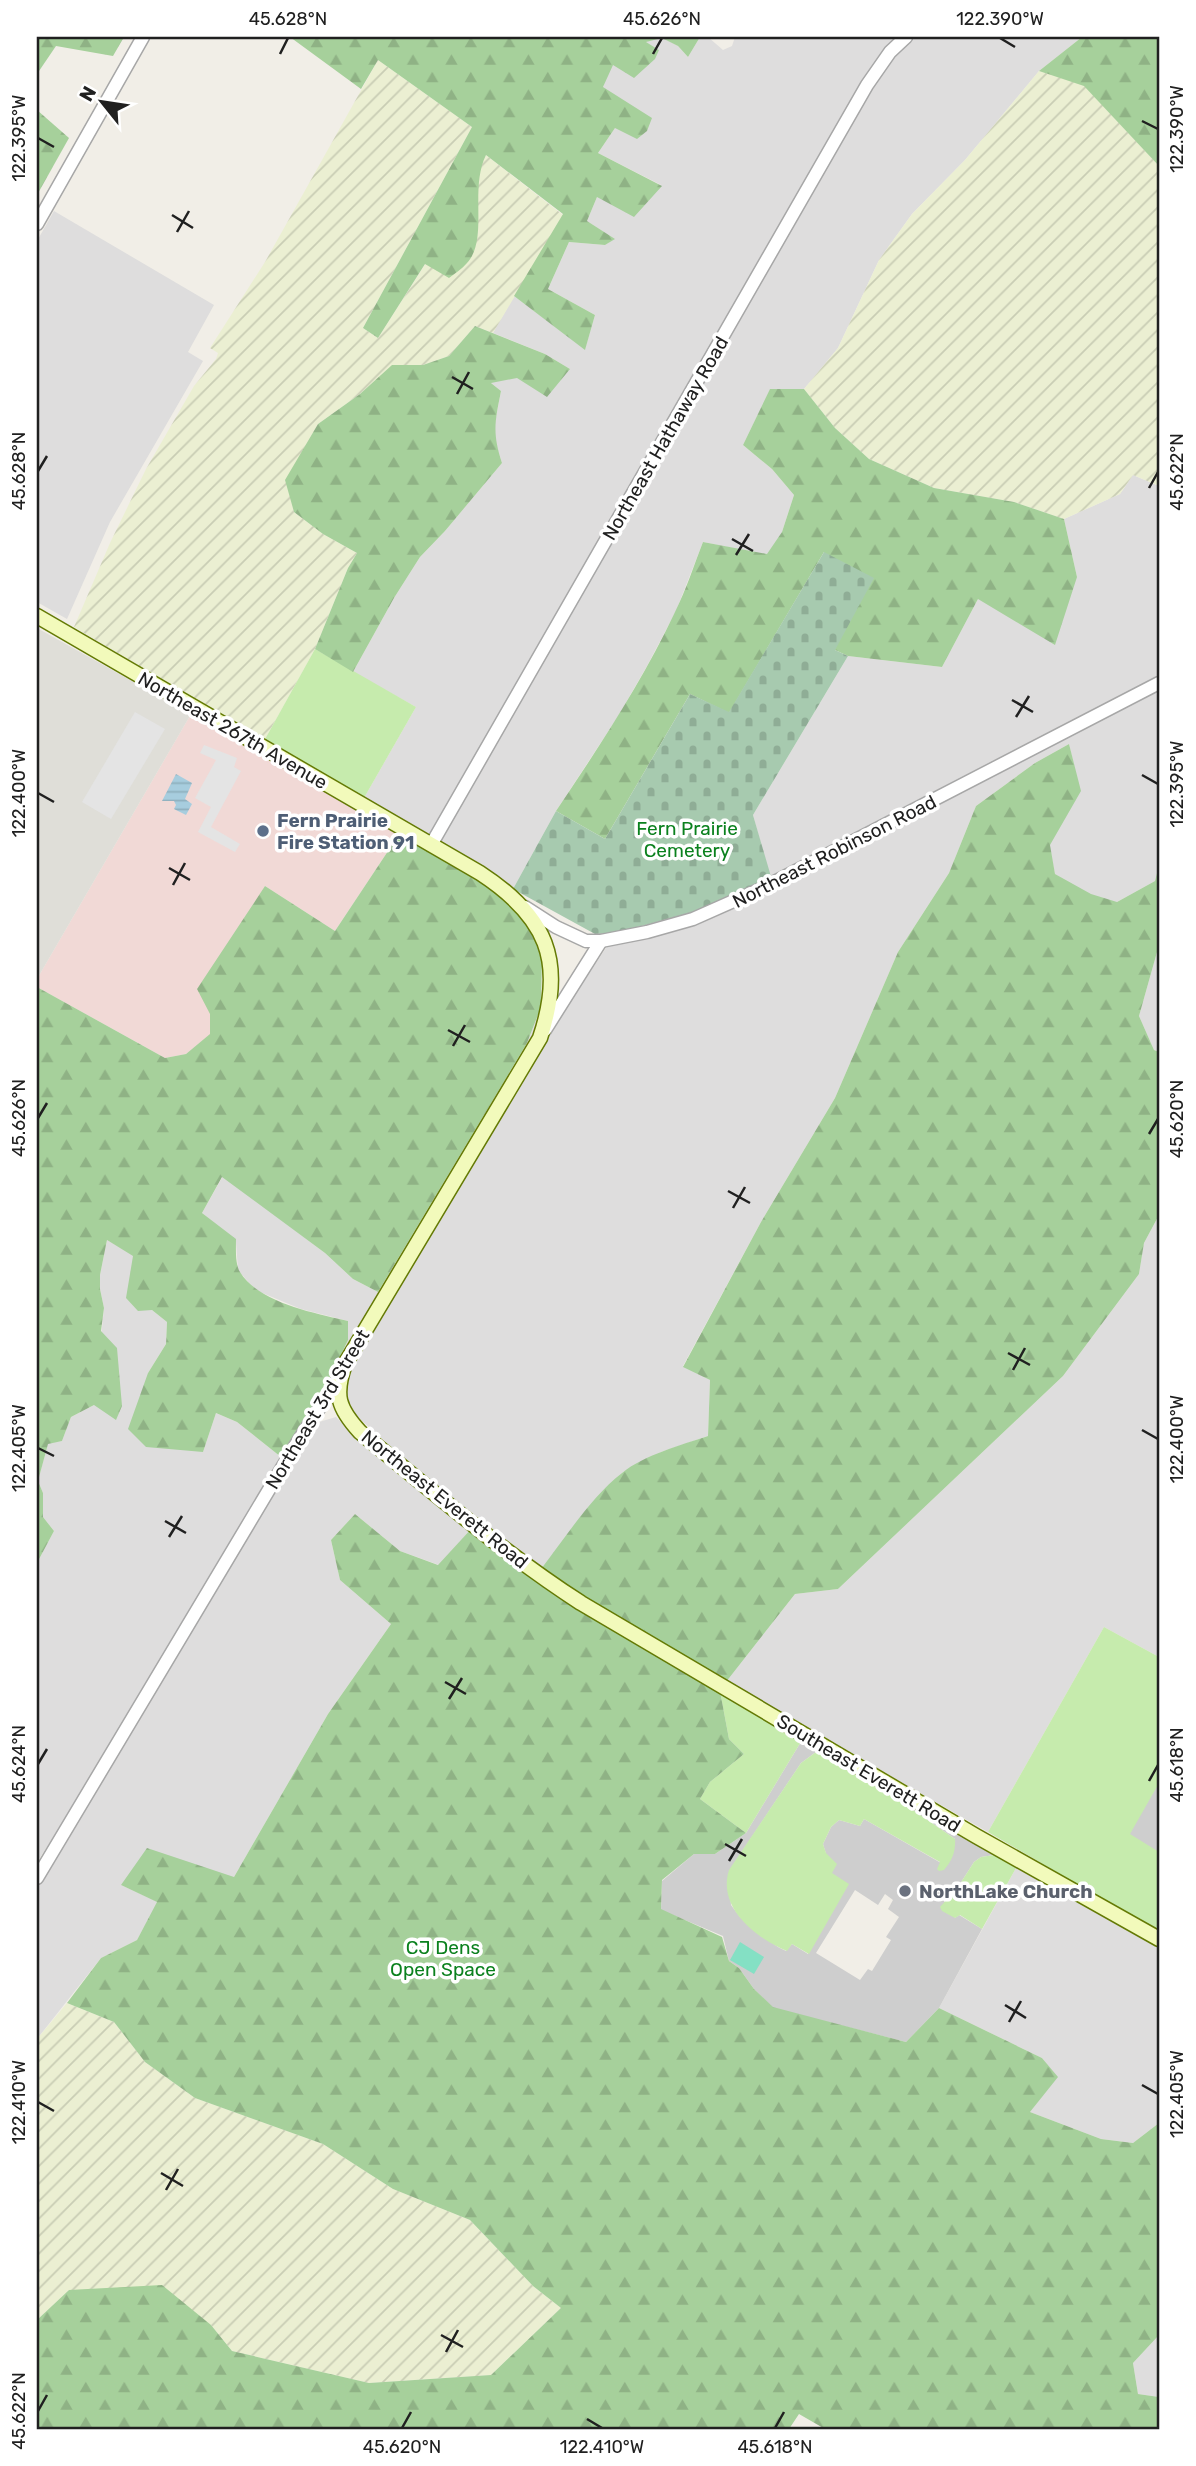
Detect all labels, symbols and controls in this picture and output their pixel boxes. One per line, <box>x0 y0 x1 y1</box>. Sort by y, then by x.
text: 45.628°N <box>249 8 327 30</box>
text: 45.626°N <box>623 8 701 30</box>
text: 122.390°W <box>956 8 1044 30</box>
north arrow <box>66 66 136 136</box>
text: N <box>74 82 101 105</box>
text: 122.390°W <box>1166 85 1188 173</box>
text: 122.395°W <box>8 95 30 181</box>
street label: Northeast Hathaway Road <box>598 332 733 544</box>
text: 45.628°N <box>8 432 30 510</box>
text: 45.622°N <box>1166 433 1188 511</box>
street label: Northeast 267th Avenue <box>134 667 331 794</box>
text: 122.395°W <box>1166 741 1188 827</box>
text: 122.400°W <box>8 749 30 837</box>
street label: Northeast Robinson Road <box>728 790 940 913</box>
place label: Fern Prairie Fire Station 91 <box>277 809 414 854</box>
park label: Fern Prairie Cemetery <box>636 817 738 862</box>
marker: Fern Prairie Fire Station 91 <box>255 823 271 839</box>
text: 45.626°N <box>8 1079 30 1157</box>
text: 45.620°N <box>1166 1080 1188 1158</box>
street label: Northeast 3rd Street <box>261 1325 375 1493</box>
text: 122.400°W <box>1166 1395 1188 1483</box>
text: 122.405°W <box>8 1404 30 1492</box>
street label: Northeast Everett Road <box>357 1425 533 1574</box>
street label: Southeast Everett Road <box>773 1709 965 1837</box>
text: 45.624°N <box>8 1725 30 1803</box>
text: 45.618°N <box>1166 1727 1188 1803</box>
place label: NorthLake Church <box>919 1880 1093 1903</box>
marker: NorthLake Church <box>897 1883 913 1899</box>
park label: CJ Dens Open Space <box>390 1936 496 1981</box>
text: 122.405°W <box>1166 2050 1188 2138</box>
text: 122.410°W <box>8 2060 30 2144</box>
text: 45.622°N <box>8 2372 30 2450</box>
text: 45.620°N <box>363 2436 441 2458</box>
text: 122.410°W <box>560 2436 644 2458</box>
text: 45.618°N <box>737 2436 813 2458</box>

